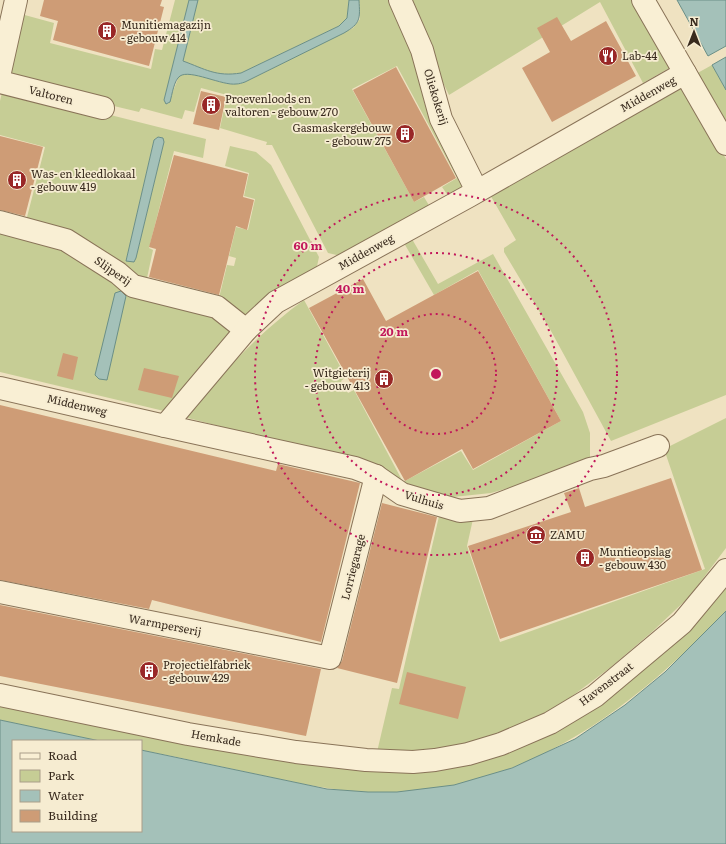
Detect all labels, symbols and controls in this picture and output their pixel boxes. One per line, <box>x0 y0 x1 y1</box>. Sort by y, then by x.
north arrow <box>674 12 714 52</box>
text: N <box>689 13 699 29</box>
place label: Munitiemagazijn - gebouw 414 <box>121 16 211 45</box>
building icon: Munitiemagazijn - gebouw 414 <box>96 20 118 42</box>
restaurant icon: Lab-44 <box>597 45 619 67</box>
place label: Lab-44 <box>622 47 657 63</box>
street label: Oliekokerij <box>421 66 453 127</box>
street label: Middenweg <box>617 71 679 115</box>
street label: Valtoren <box>27 81 75 107</box>
place label: Proevenloods en valtoren - gebouw 270 <box>225 90 338 119</box>
building icon: Proevenloods en valtoren - gebouw 270 <box>200 94 222 116</box>
place label: Gasmaskergebouw - gebouw 275 <box>293 119 392 148</box>
building icon: Gasmaskergebouw - gebouw 275 <box>394 123 416 145</box>
place label: Was- en kleedlokaal - gebouw 419 <box>31 165 136 194</box>
building icon: Was- en kleedlokaal - gebouw 419 <box>6 169 28 191</box>
street label: Middenweg <box>335 229 397 273</box>
text: 60 m <box>294 236 322 254</box>
street label: Slijperij <box>92 252 135 289</box>
text: 40 m <box>336 279 365 297</box>
text: 20 m <box>380 322 408 340</box>
place label: Witgieterij - gebouw 413 <box>305 364 370 393</box>
centre of rings <box>429 367 443 381</box>
building icon: Witgieterij - gebouw 413 <box>373 368 395 390</box>
street label: Middenweg <box>45 389 110 419</box>
street label: Vulhuis <box>403 485 446 513</box>
museum icon: ZAMU <box>525 524 547 546</box>
place label: ZAMU <box>550 526 585 542</box>
street label: Lorriegarage <box>336 532 368 602</box>
place label: Muntieopslag - gebouw 430 <box>599 543 672 572</box>
building icon: Muntieopslag - gebouw 430 <box>574 547 596 569</box>
street label: Warmperserij <box>127 609 203 639</box>
place label: Projectielfabriek - gebouw 429 <box>163 656 251 685</box>
street label: Havenstraat <box>575 657 636 709</box>
building icon: Projectielfabriek - gebouw 429 <box>138 660 160 682</box>
street label: Hemkade <box>190 725 243 749</box>
legend <box>12 740 142 832</box>
text: Road <box>48 746 78 764</box>
text: Park <box>48 766 75 784</box>
text: Water <box>48 786 84 804</box>
text: Building <box>48 806 98 824</box>

